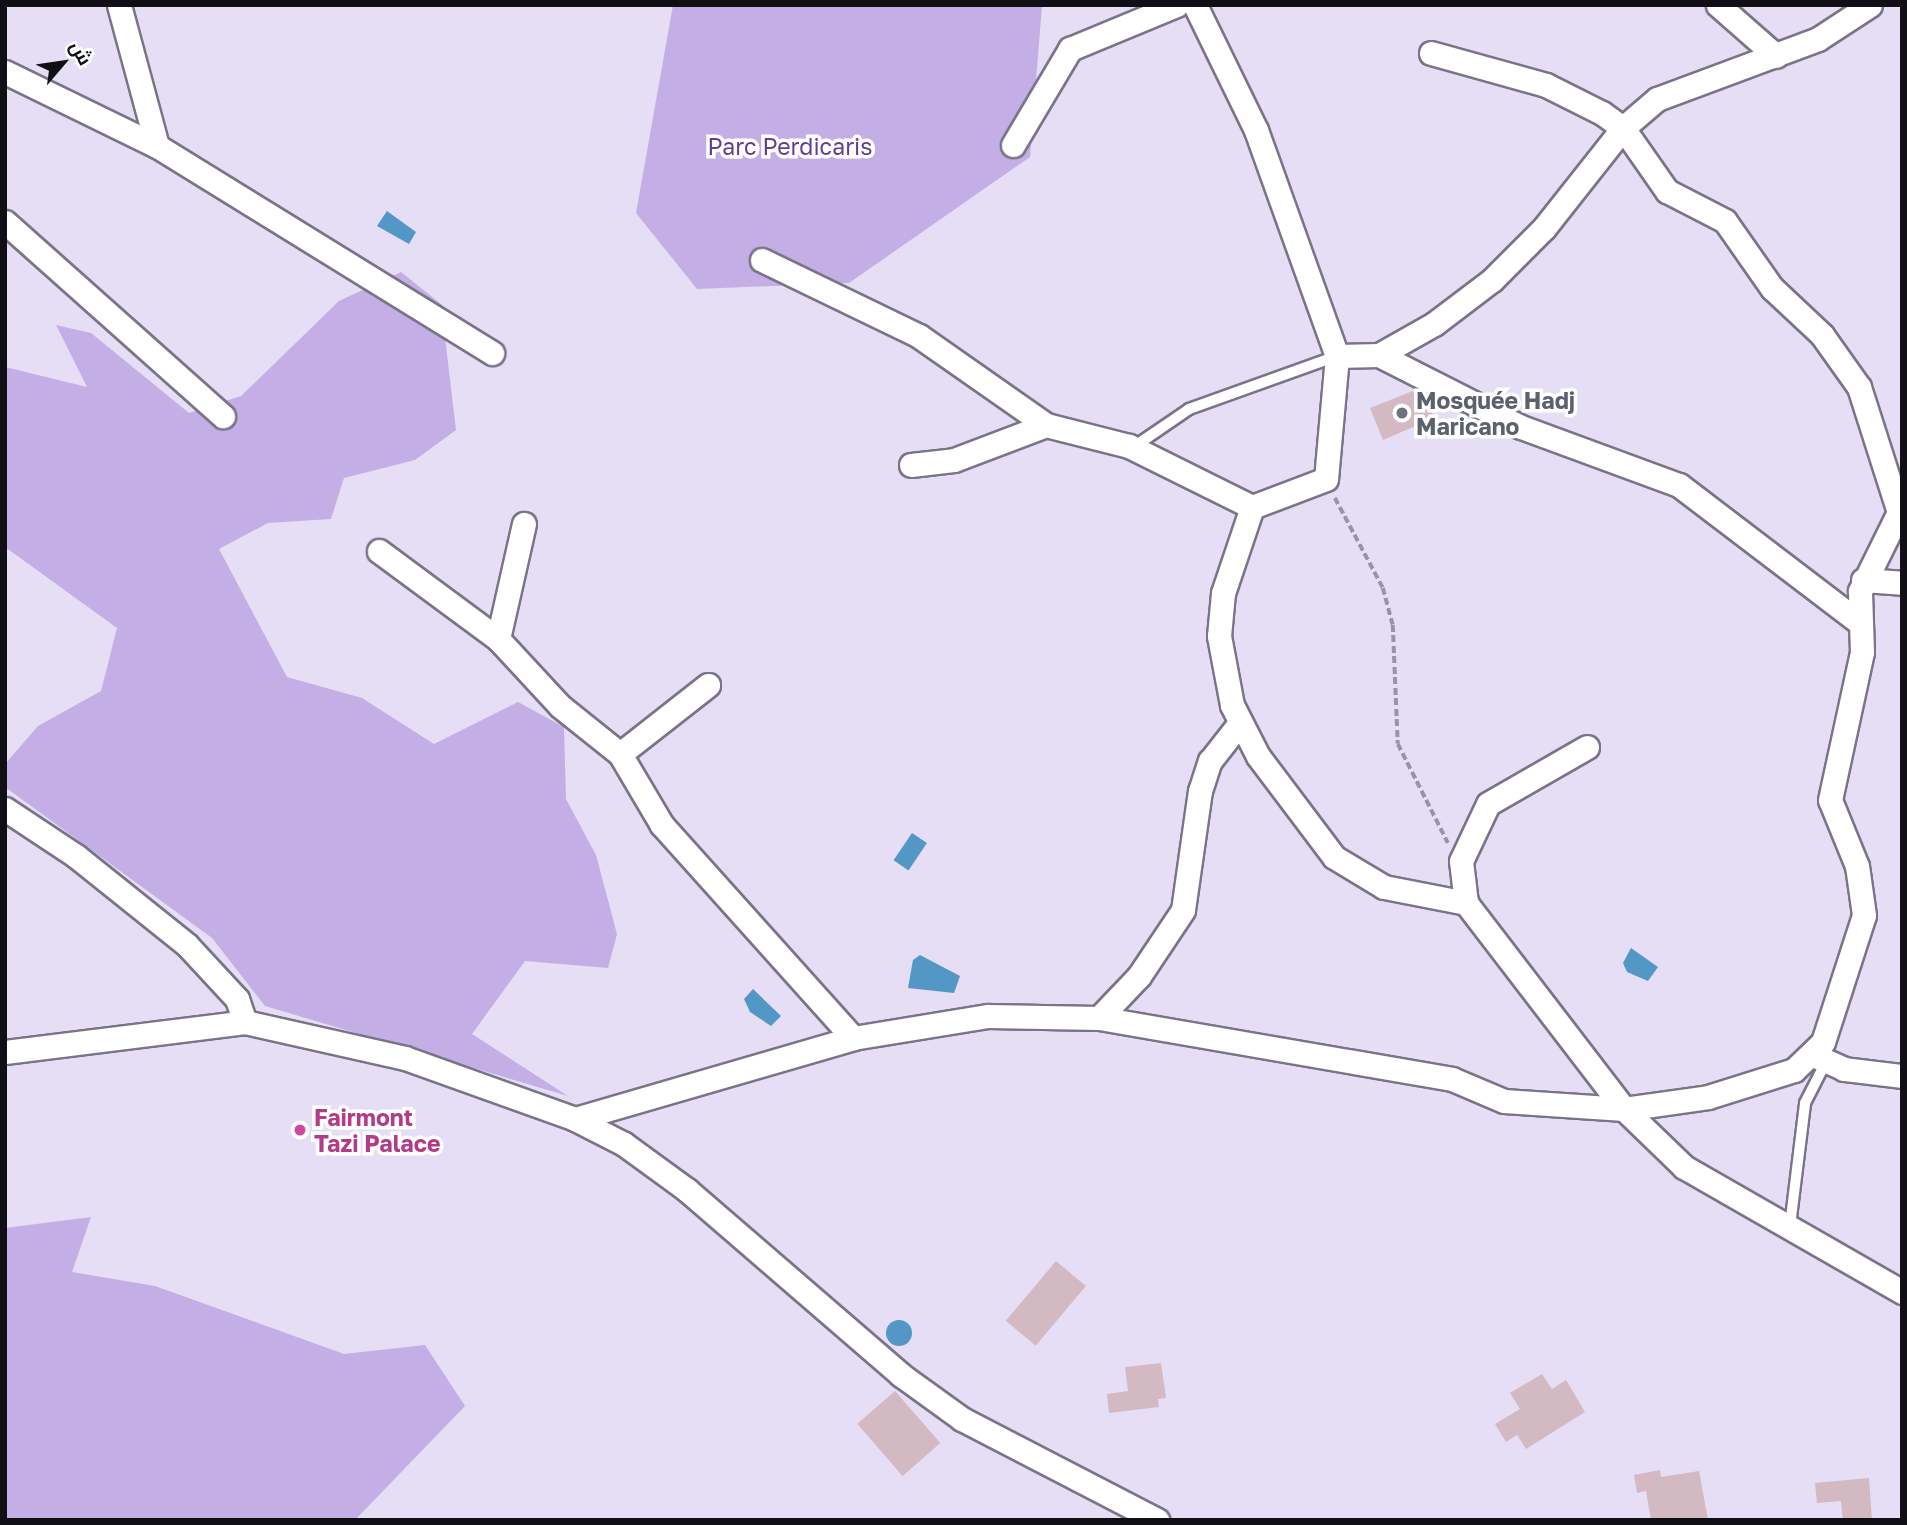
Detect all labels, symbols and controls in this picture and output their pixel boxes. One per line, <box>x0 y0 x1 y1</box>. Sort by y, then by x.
north arrow <box>28 28 98 98</box>
text: ش <box>66 36 98 69</box>
park label: Parc Perdicaris <box>708 132 872 160</box>
place label: Mosquée Hadj Maricano <box>1416 386 1575 440</box>
marker: Mosquée Hadj Maricano <box>1394 405 1410 421</box>
place label: Fairmont Tazi Palace <box>314 1103 440 1157</box>
marker: Fairmont Tazi Palace <box>292 1122 308 1138</box>

